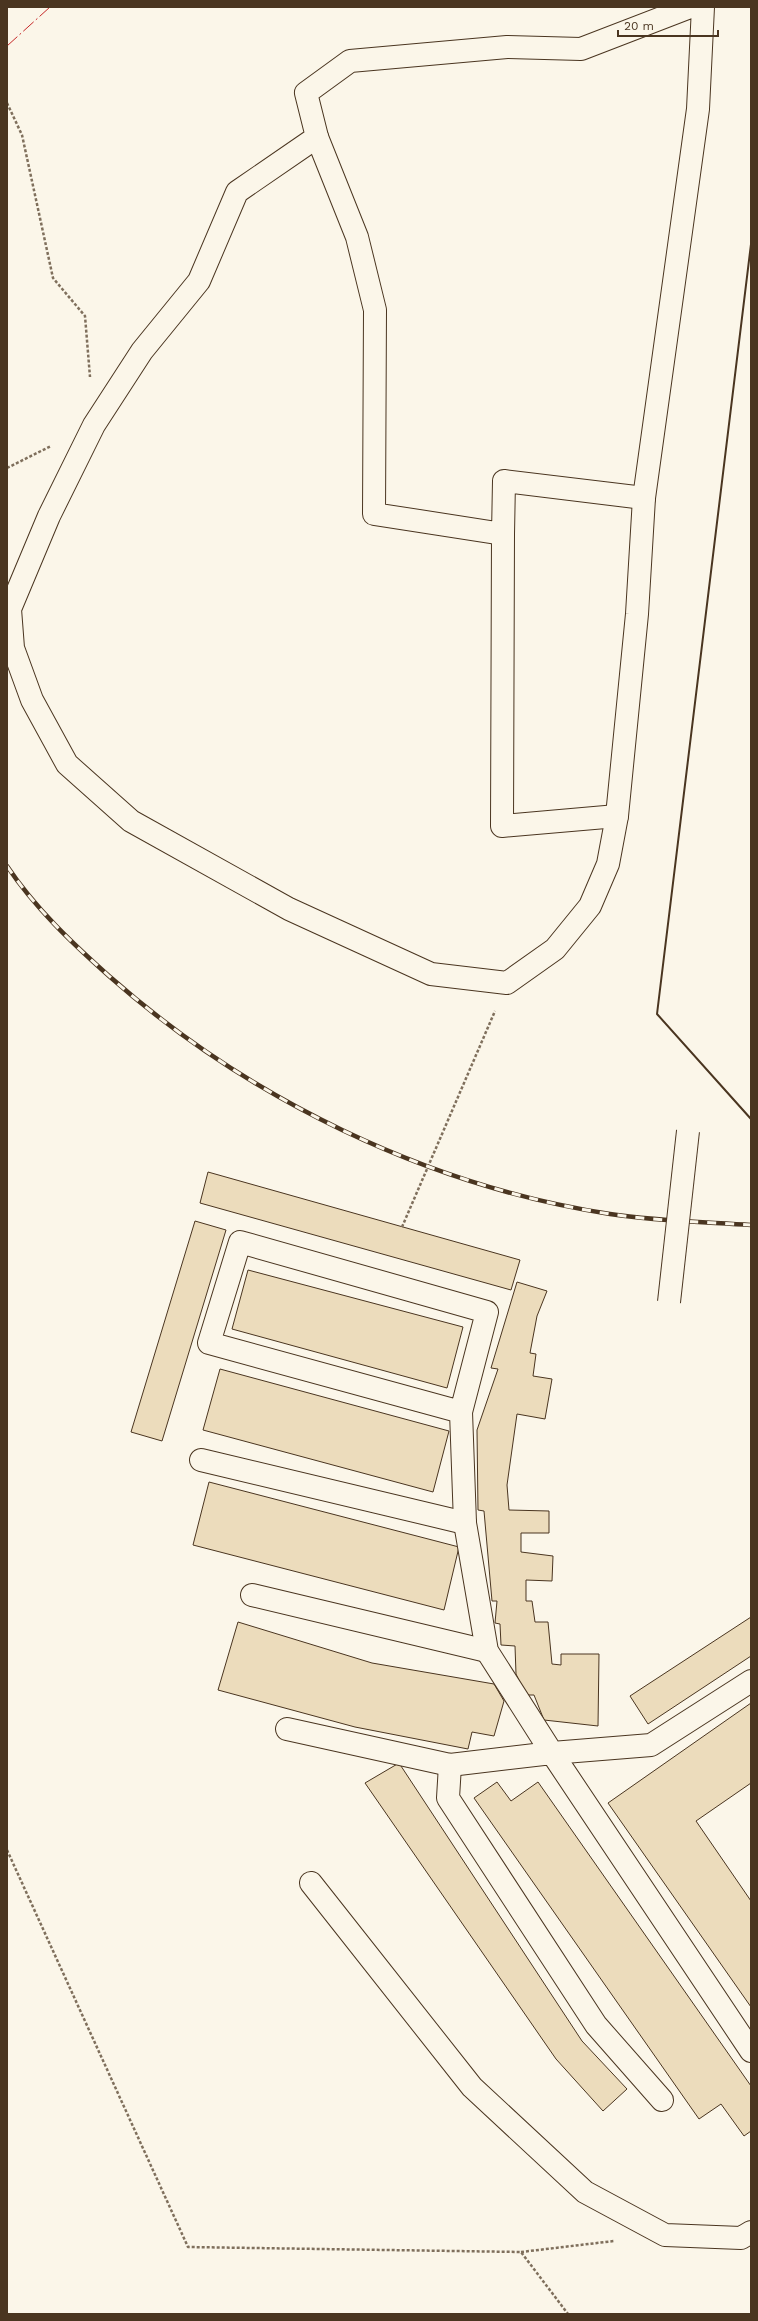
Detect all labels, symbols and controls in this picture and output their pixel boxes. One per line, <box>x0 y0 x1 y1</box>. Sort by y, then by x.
scale bar <box>618 12 718 38</box>
text: 20 m <box>624 19 654 33</box>

